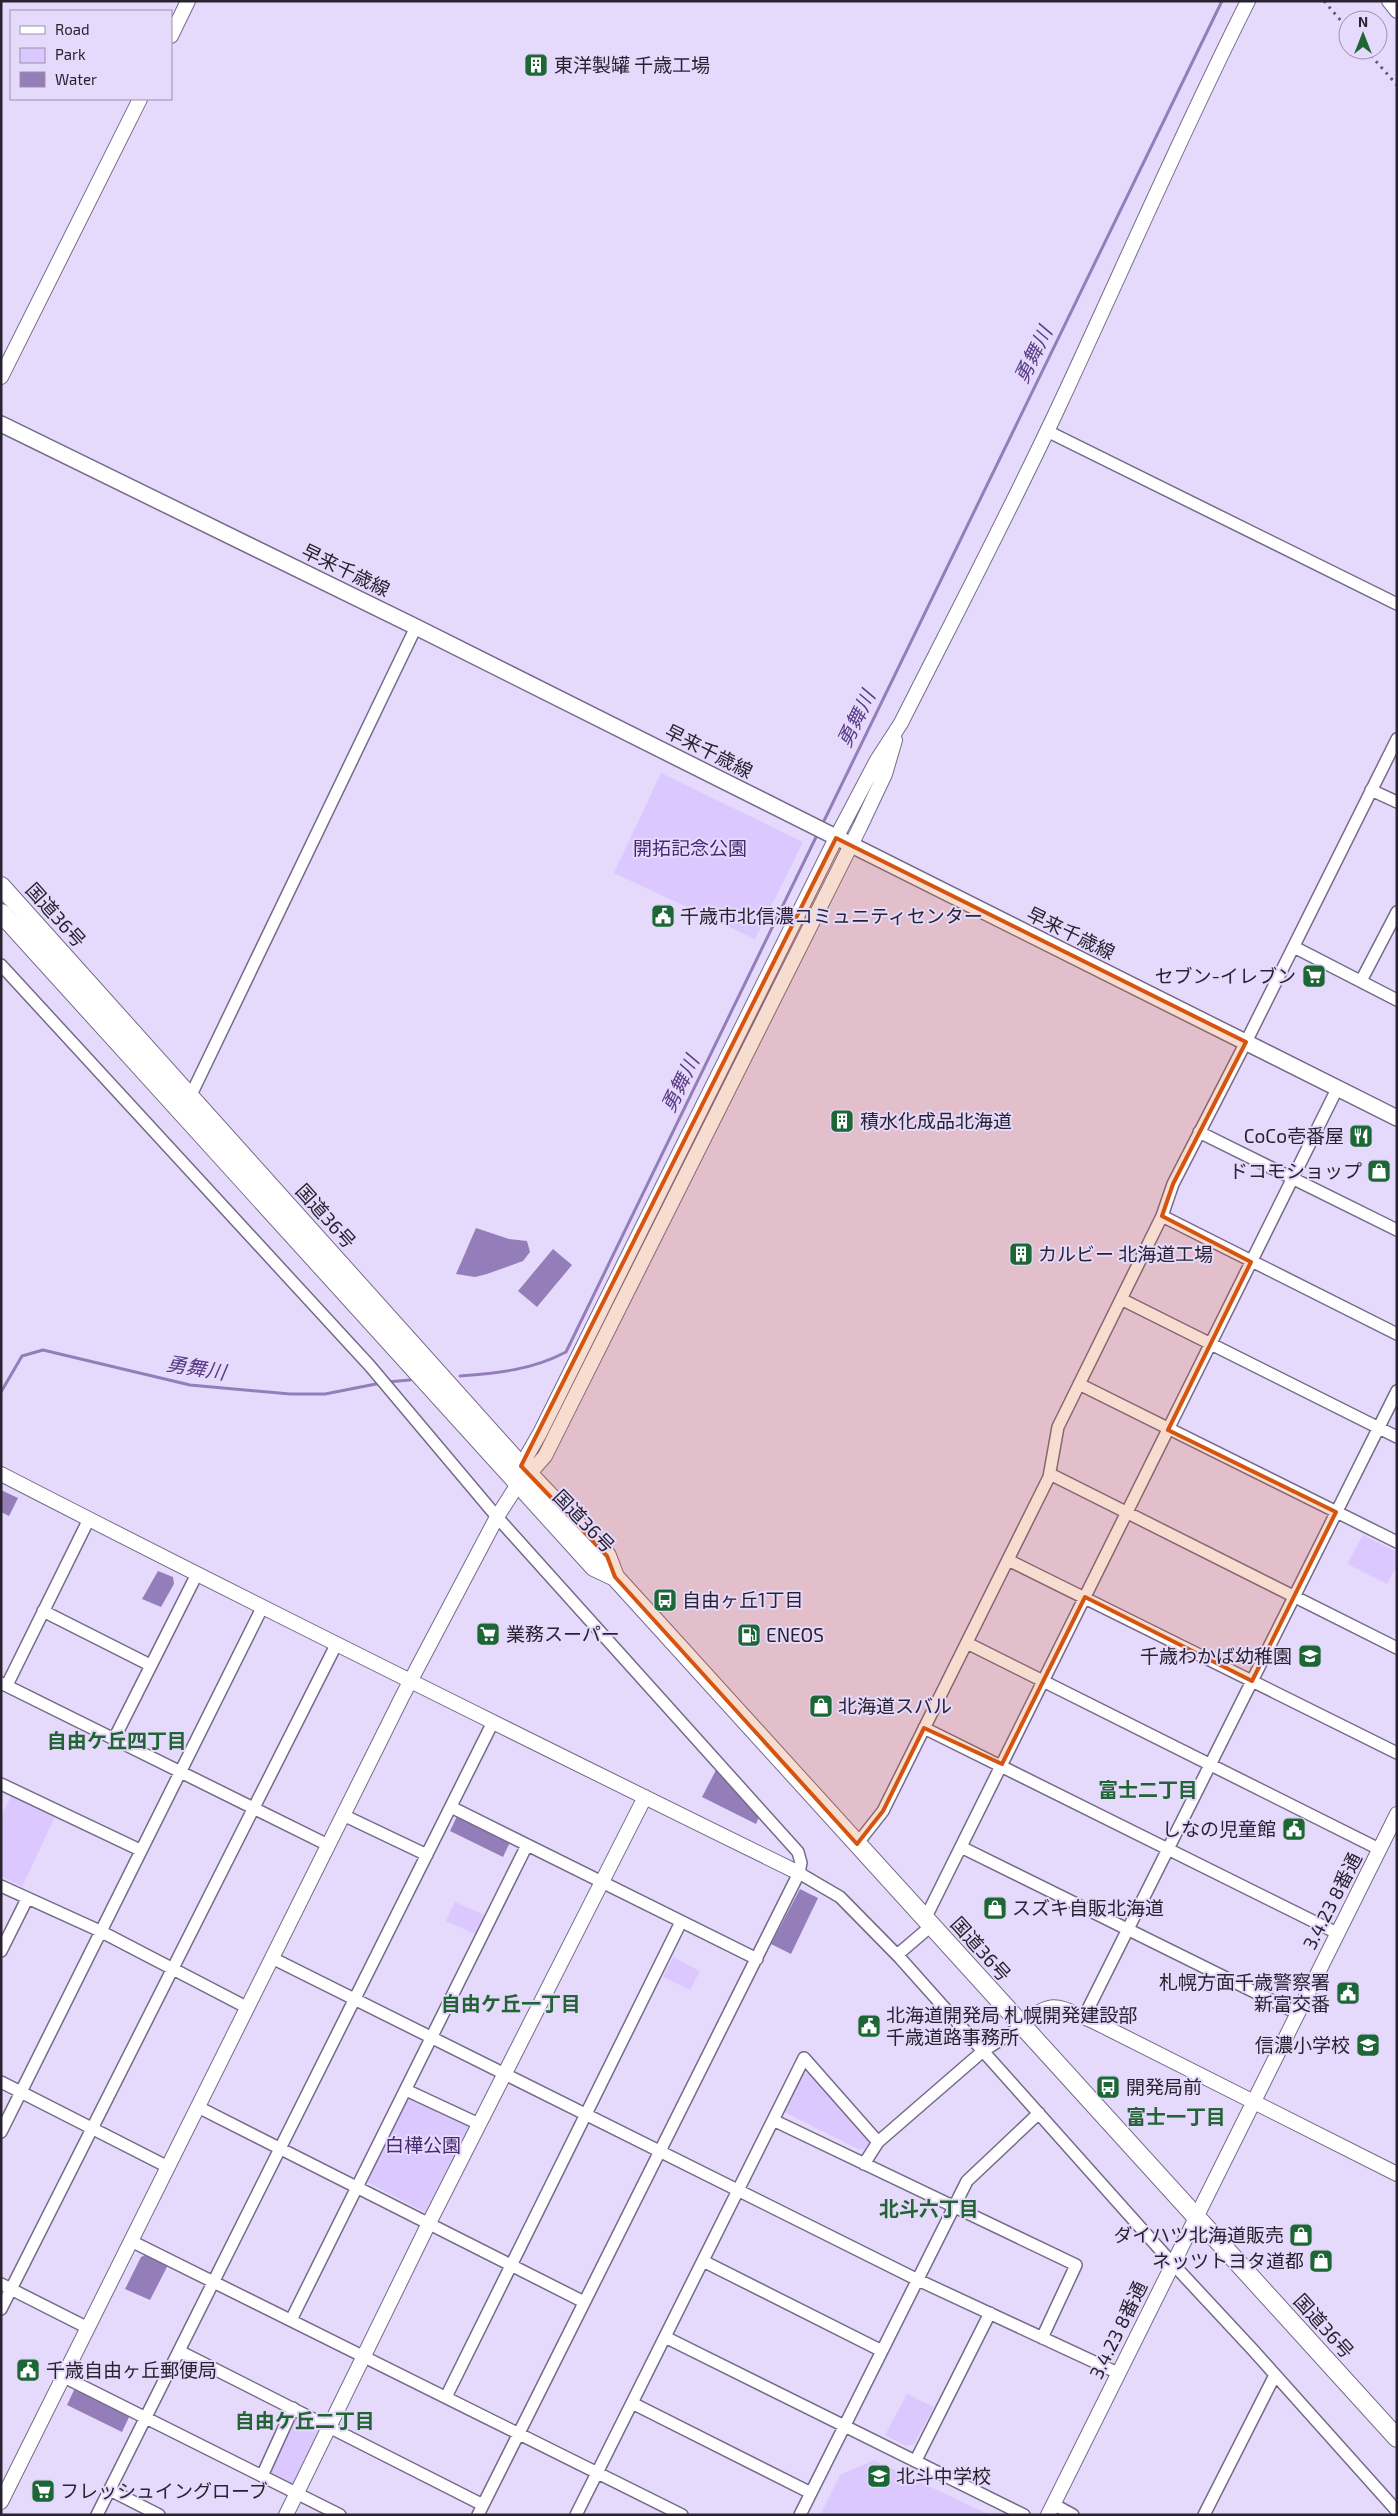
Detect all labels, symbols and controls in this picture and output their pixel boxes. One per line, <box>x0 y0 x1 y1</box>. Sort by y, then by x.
legend <box>10 10 172 100</box>
north arrow <box>1338 10 1388 60</box>
text: N <box>1358 13 1368 30</box>
text: Road <box>55 20 90 38</box>
text: Park <box>55 45 86 63</box>
building icon: 東洋製罐 千歳工場 <box>523 52 549 78</box>
place label: 東洋製罐 千歳工場 <box>554 53 710 76</box>
text: Water <box>55 70 97 88</box>
water label: 勇舞川 <box>1008 321 1057 387</box>
street label: 早来千歳線 <box>298 538 394 601</box>
water label: 勇舞川 <box>831 685 880 751</box>
street label: 早来千歳線 <box>662 719 757 782</box>
park label: 開拓記念公園 <box>633 836 747 859</box>
street label: 国道36号 <box>22 878 91 952</box>
street label: 早来千歳線 <box>1023 901 1119 964</box>
public building icon: 千歳市北信濃コミュニティセンター <box>650 903 676 929</box>
place label: 千歳市北信濃コミュニティセンター <box>680 904 983 927</box>
supermarket icon: セブン-イレブン <box>1301 963 1327 989</box>
place label: セブン-イレブン <box>1154 964 1296 987</box>
water label: 勇舞川 <box>655 1050 704 1116</box>
building icon: 積水化成品北海道 <box>829 1108 855 1134</box>
place label: 積水化成品北海道 <box>860 1109 1012 1132</box>
restaurant icon: CoCo壱番屋 <box>1348 1123 1374 1149</box>
place label: CoCo壱番屋 <box>1244 1124 1344 1147</box>
shop icon: ドコモショップ <box>1366 1158 1392 1184</box>
place label: ドコモショップ <box>1229 1159 1362 1182</box>
street label: 国道36号 <box>292 1179 361 1253</box>
building icon: カルビー 北海道工場 <box>1008 1241 1034 1267</box>
place label: カルビー 北海道工場 <box>1038 1242 1213 1265</box>
water label: 勇舞川 <box>165 1350 230 1384</box>
street label: 国道36号 <box>549 1484 620 1557</box>
bus stop icon: 自由ヶ丘1丁目 <box>652 1587 678 1613</box>
place label: 自由ヶ丘1丁目 <box>682 1588 804 1611</box>
supermarket icon: 業務スーパー <box>475 1621 501 1647</box>
place label: 業務スーパー <box>506 1622 620 1645</box>
fuel station icon: ENEOS <box>736 1622 762 1648</box>
place label: ENEOS <box>766 1623 824 1646</box>
school or university icon: 千歳わかば幼稚園 <box>1297 1643 1323 1669</box>
place label: 千歳わかば幼稚園 <box>1140 1644 1292 1667</box>
shop icon: 北海道スバル <box>808 1693 834 1719</box>
place label: 北海道スバル <box>838 1694 952 1717</box>
district label: 自由ケ丘四丁目 <box>47 1728 187 1752</box>
district label: 富士二丁目 <box>1098 1777 1198 1801</box>
public building icon: しなの児童館 <box>1281 1816 1307 1842</box>
place label: しなの児童館 <box>1162 1817 1276 1840</box>
street label: 3.4.23 8番通 <box>1297 1848 1366 1953</box>
shop icon: スズキ自販北海道 <box>982 1895 1008 1921</box>
place label: スズキ自販北海道 <box>1012 1896 1164 1919</box>
street label: 国道36号 <box>947 1912 1016 1986</box>
place label: 札幌方面千歳警察署 新富交番 <box>1159 1970 1330 2015</box>
public building icon: 札幌方面千歳警察署 新富交番 <box>1335 1980 1361 2006</box>
district label: 自由ケ丘一丁目 <box>441 1991 581 2015</box>
place label: 北海道開発局 札幌開発建設部 千歳道路事務所 <box>886 2003 1137 2048</box>
public building icon: 北海道開発局 札幌開発建設部 千歳道路事務所 <box>856 2013 882 2039</box>
school or university icon: 信濃小学校 <box>1355 2032 1381 2058</box>
place label: 信濃小学校 <box>1255 2033 1350 2056</box>
bus stop icon: 開発局前 <box>1095 2074 1121 2100</box>
place label: 開発局前 <box>1126 2075 1202 2098</box>
district label: 富士一丁目 <box>1126 2104 1226 2128</box>
park label: 白樺公園 <box>385 2133 461 2156</box>
district label: 北斗六丁目 <box>879 2196 979 2220</box>
shop icon: ダイハツ北海道販売 <box>1288 2222 1314 2248</box>
place label: ダイハツ北海道販売 <box>1113 2223 1284 2246</box>
shop icon: ネッツトヨタ道都 <box>1308 2248 1334 2274</box>
place label: ネッツトヨタ道都 <box>1152 2249 1304 2272</box>
street label: 3.4.23 8番通 <box>1084 2277 1151 2382</box>
street label: 国道36号 <box>1290 2289 1359 2363</box>
public building icon: 千歳自由ヶ丘郵便局 <box>15 2357 41 2383</box>
place label: 千歳自由ヶ丘郵便局 <box>46 2358 217 2381</box>
district label: 自由ケ丘二丁目 <box>235 2408 375 2432</box>
school or university icon: 北斗中学校 <box>866 2463 892 2489</box>
place label: 北斗中学校 <box>896 2464 991 2487</box>
supermarket icon: フレッシュイングローブ <box>30 2478 56 2504</box>
place label: フレッシュイングローブ <box>60 2479 268 2502</box>

